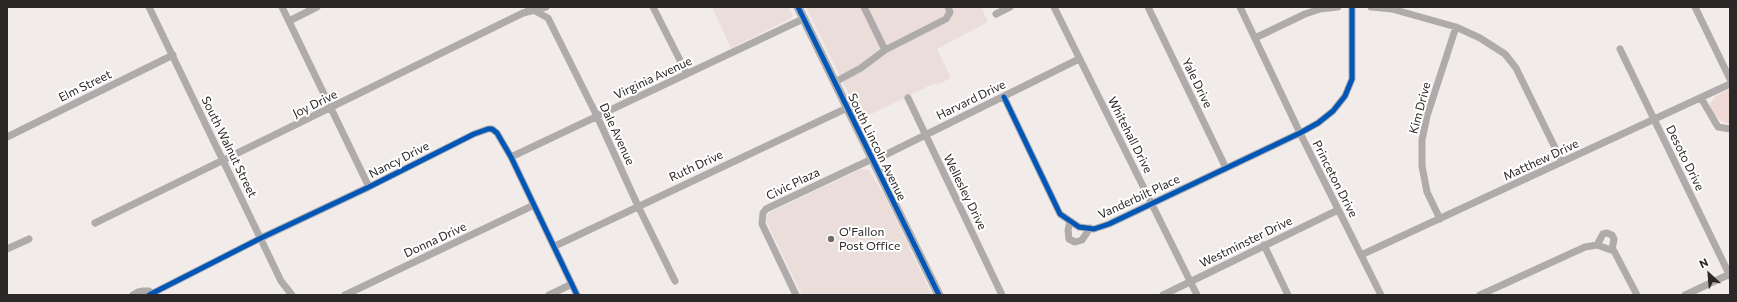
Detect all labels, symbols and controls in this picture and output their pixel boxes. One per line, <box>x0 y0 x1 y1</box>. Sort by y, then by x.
street label: Virginia Avenue <box>612 54 694 102</box>
street label: Yale Drive <box>1179 56 1215 110</box>
street label: Elm Street <box>56 67 114 105</box>
street label: Harvard Drive <box>934 77 1008 123</box>
street label: Kim Drive <box>1406 81 1434 135</box>
street label: Joy Drive <box>290 87 340 121</box>
street label: South Lincoln Avenue <box>845 91 909 203</box>
street label: South Walnut Street <box>198 94 260 200</box>
street label: Whitehall Drive <box>1105 94 1155 176</box>
street label: Dale Avenue <box>596 101 638 167</box>
street label: Desoto Drive <box>1663 123 1707 193</box>
street label: Matthew Drive <box>1501 136 1581 184</box>
street label: Princeton Drive <box>1309 138 1361 220</box>
street label: Nancy Drive <box>366 139 432 181</box>
street label: Ruth Drive <box>667 147 725 185</box>
street label: Wellesley Drive <box>940 152 990 232</box>
street label: Civic Plaza <box>764 165 822 203</box>
street label: Vanderbilt Place <box>1096 172 1182 222</box>
street label: Westminster Drive <box>1197 213 1295 271</box>
street label: Donna Drive <box>401 219 469 261</box>
place label: O'Fallon Post Office <box>839 225 900 253</box>
marker: O'Fallon Post Office <box>826 234 836 244</box>
north arrow <box>1689 254 1729 294</box>
text: N <box>1697 255 1710 270</box>

